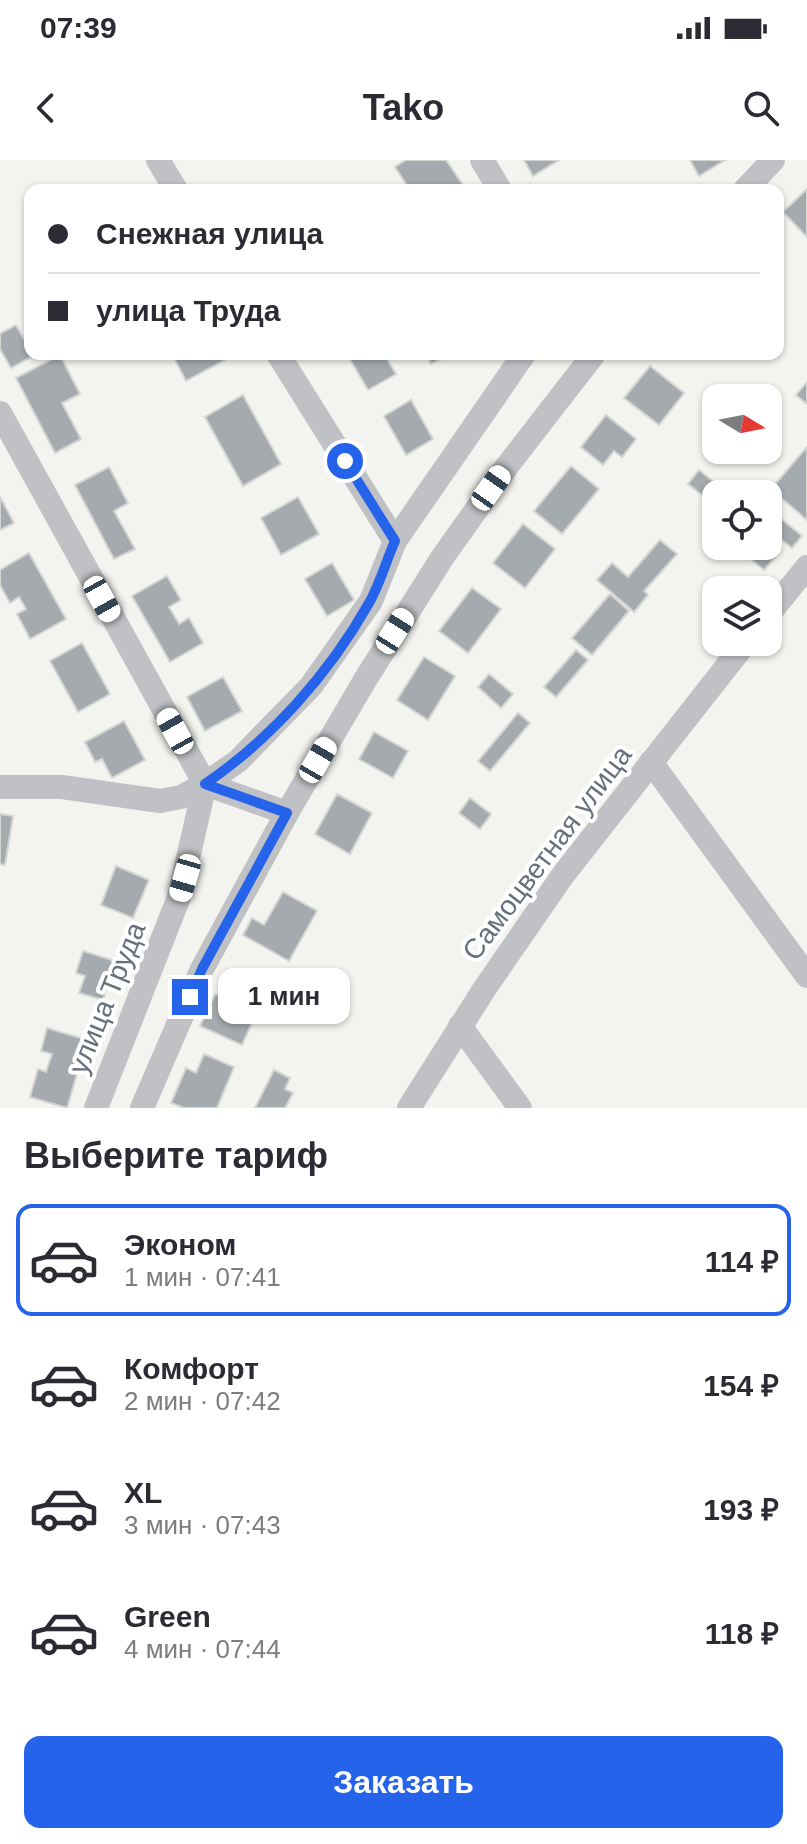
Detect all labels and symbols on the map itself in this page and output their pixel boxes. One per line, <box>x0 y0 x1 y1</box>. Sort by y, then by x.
north arrow <box>702 384 782 464</box>
route start <box>327 443 363 479</box>
car <box>467 461 515 515</box>
car <box>80 572 124 626</box>
car <box>372 604 418 658</box>
car <box>153 704 197 758</box>
car <box>296 733 340 787</box>
street label: Самоцветная улица <box>456 740 638 966</box>
car <box>167 852 203 904</box>
street label: улица Труда <box>63 917 152 1078</box>
callout: 1 мин <box>218 969 350 1025</box>
route end <box>172 979 208 1015</box>

